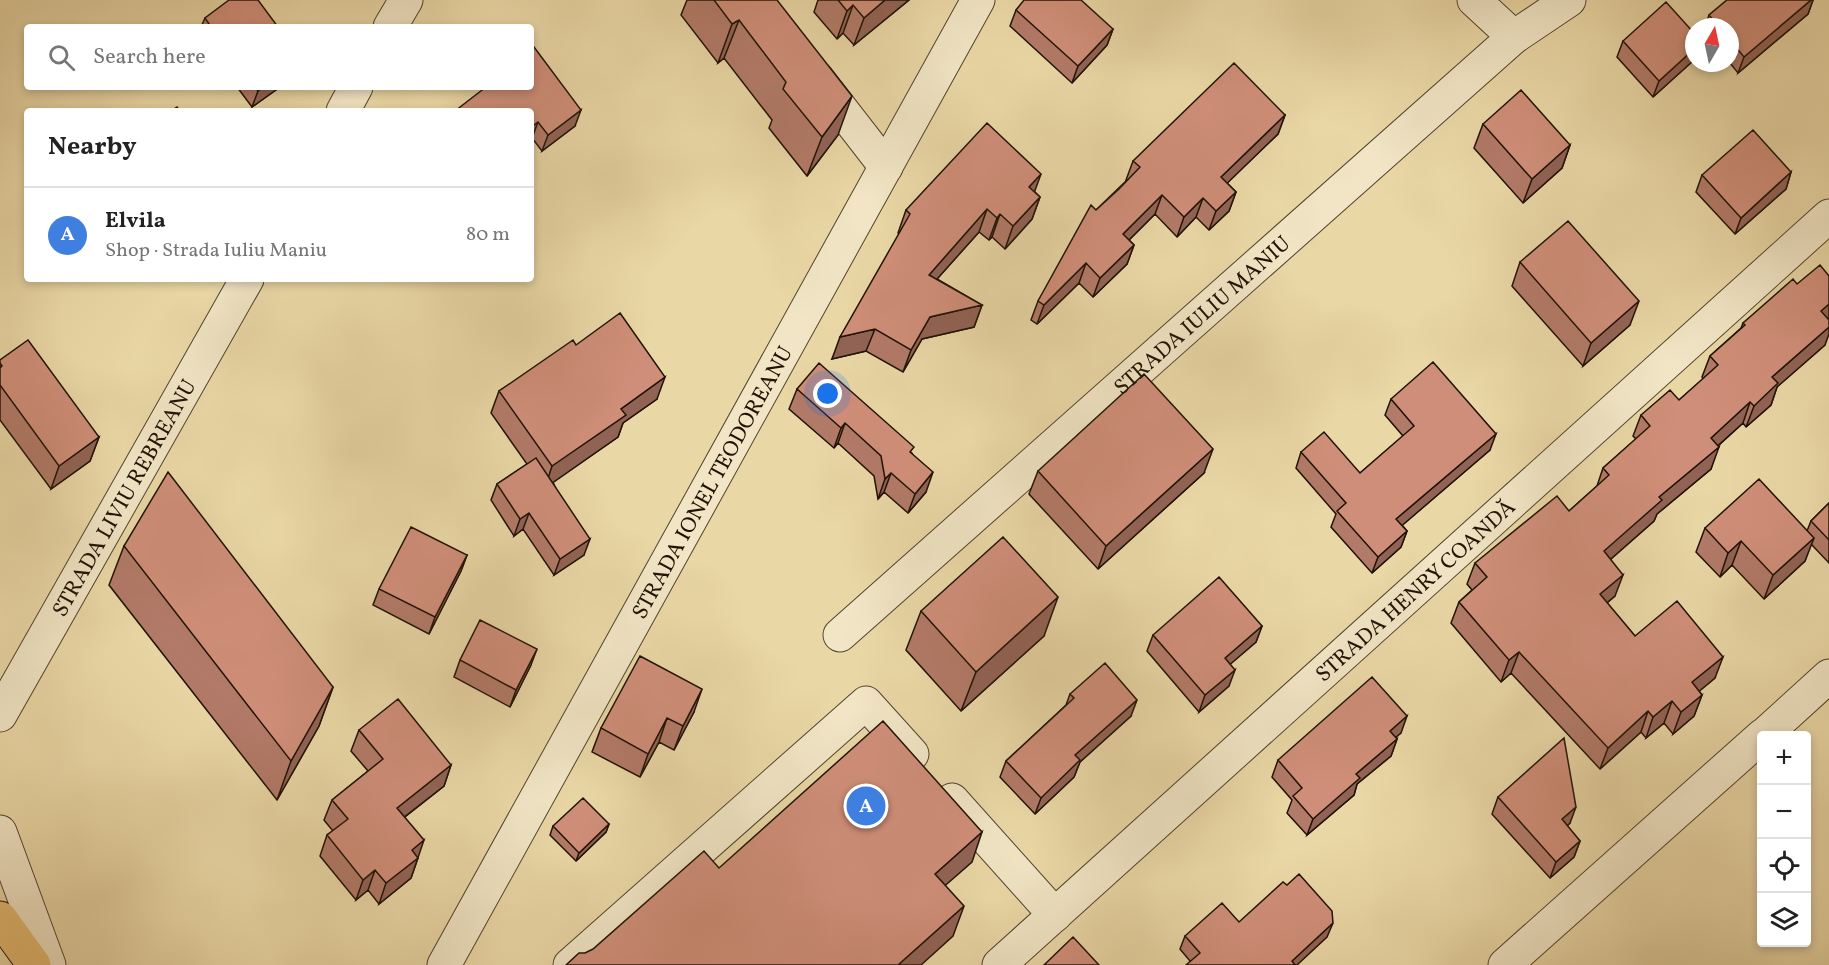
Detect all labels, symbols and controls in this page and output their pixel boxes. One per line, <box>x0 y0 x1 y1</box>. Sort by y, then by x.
north arrow <box>1685 18 1739 72</box>
search box <box>24 24 534 90</box>
icon: search <box>45 41 78 74</box>
text: Search here <box>93 42 206 73</box>
text: Nearby <box>48 129 137 165</box>
text: Elvila <box>105 206 166 237</box>
text: A <box>60 221 75 249</box>
text: 80 m <box>466 221 510 249</box>
street label: STRADA IULIU MANIU <box>1108 229 1298 403</box>
text: Shop · Strada Iuliu Maniu <box>105 237 327 265</box>
street label: STRADA IONEL TEODOREANU <box>625 341 802 625</box>
street label: STRADA LIVIU REBREANU <box>46 374 205 623</box>
your location <box>813 379 842 408</box>
street label: STRADA HENRY COANDĂ <box>1310 493 1523 690</box>
map controls <box>1757 731 1811 947</box>
button: + <box>1757 731 1811 785</box>
pin: A <box>846 784 886 828</box>
button: − <box>1757 785 1811 839</box>
button: locate <box>1757 839 1811 893</box>
button: layers <box>1757 893 1811 947</box>

